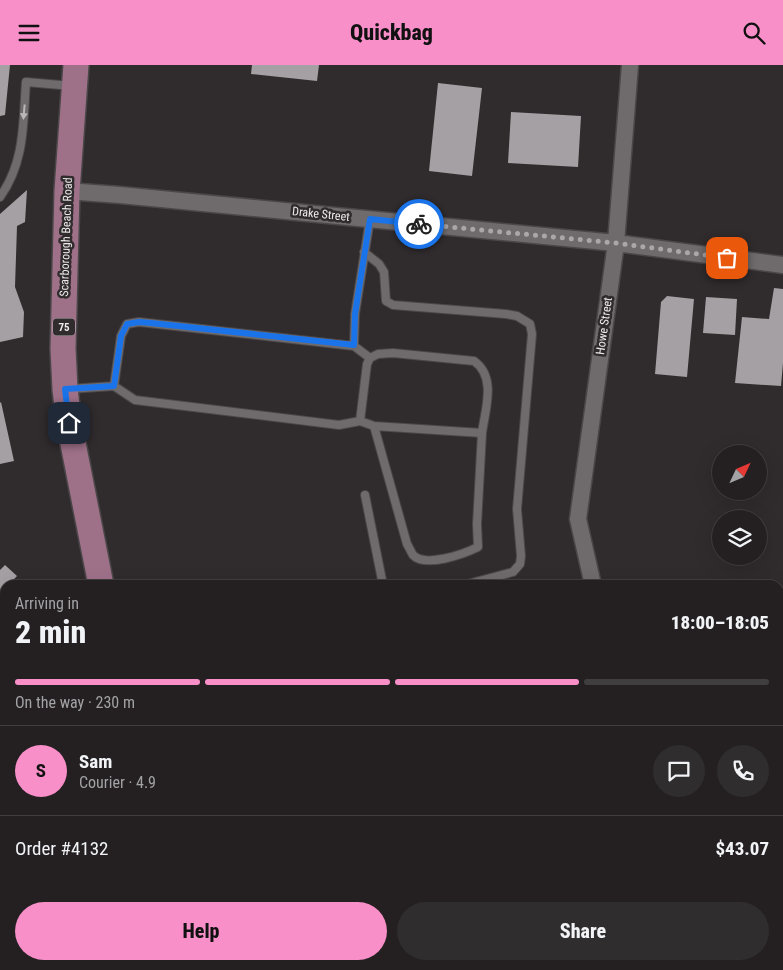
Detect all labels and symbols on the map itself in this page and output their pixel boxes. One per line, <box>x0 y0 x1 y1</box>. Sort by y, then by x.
one-way arrow <box>20 104 28 120</box>
street label: Scarborough Beach Road <box>57 177 75 297</box>
courier <box>394 199 444 249</box>
street label: Drake Street <box>292 204 351 224</box>
pin <box>706 237 748 279</box>
street label: Howe Street <box>593 296 615 356</box>
road number: 75 <box>53 318 75 335</box>
pin <box>48 402 90 444</box>
north arrow <box>712 445 768 500</box>

